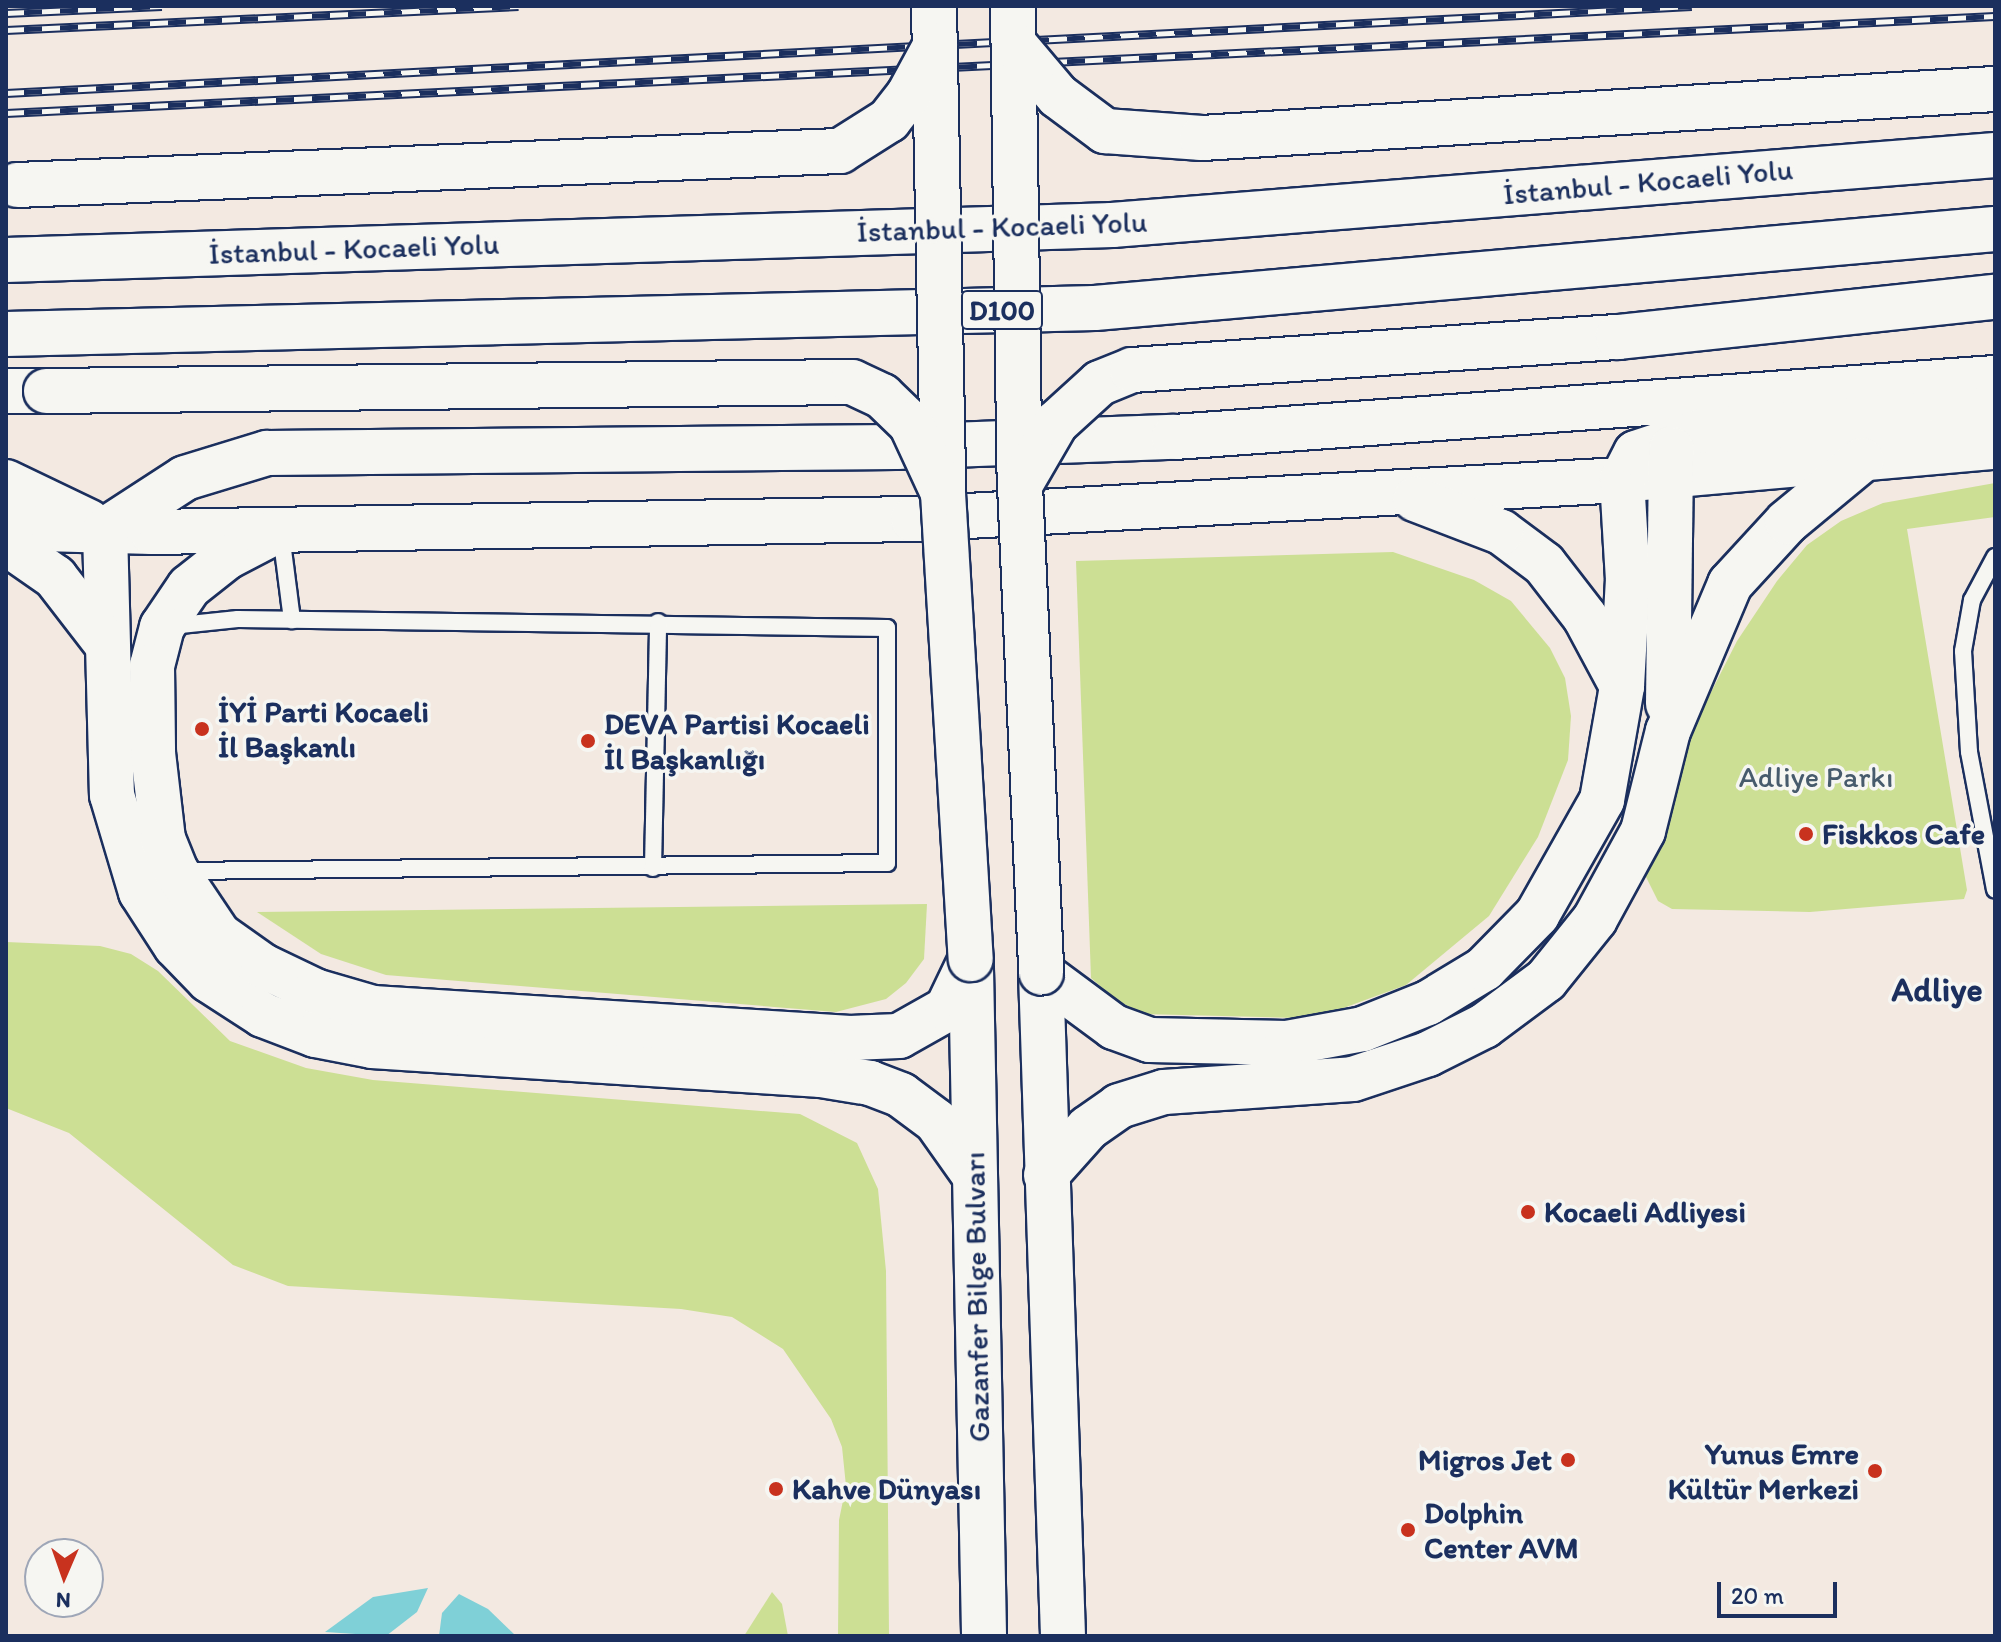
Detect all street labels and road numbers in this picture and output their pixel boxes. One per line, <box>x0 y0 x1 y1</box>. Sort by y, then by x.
street label: İstanbul - Kocaeli Yolu <box>1502 151 1794 213</box>
street label: İstanbul - Kocaeli Yolu <box>856 204 1148 250</box>
street label: İstanbul - Kocaeli Yolu <box>208 226 500 272</box>
road number: D100 <box>960 286 1044 334</box>
street label: Gazanfer Bilge Bulvarı <box>956 1152 998 1442</box>

